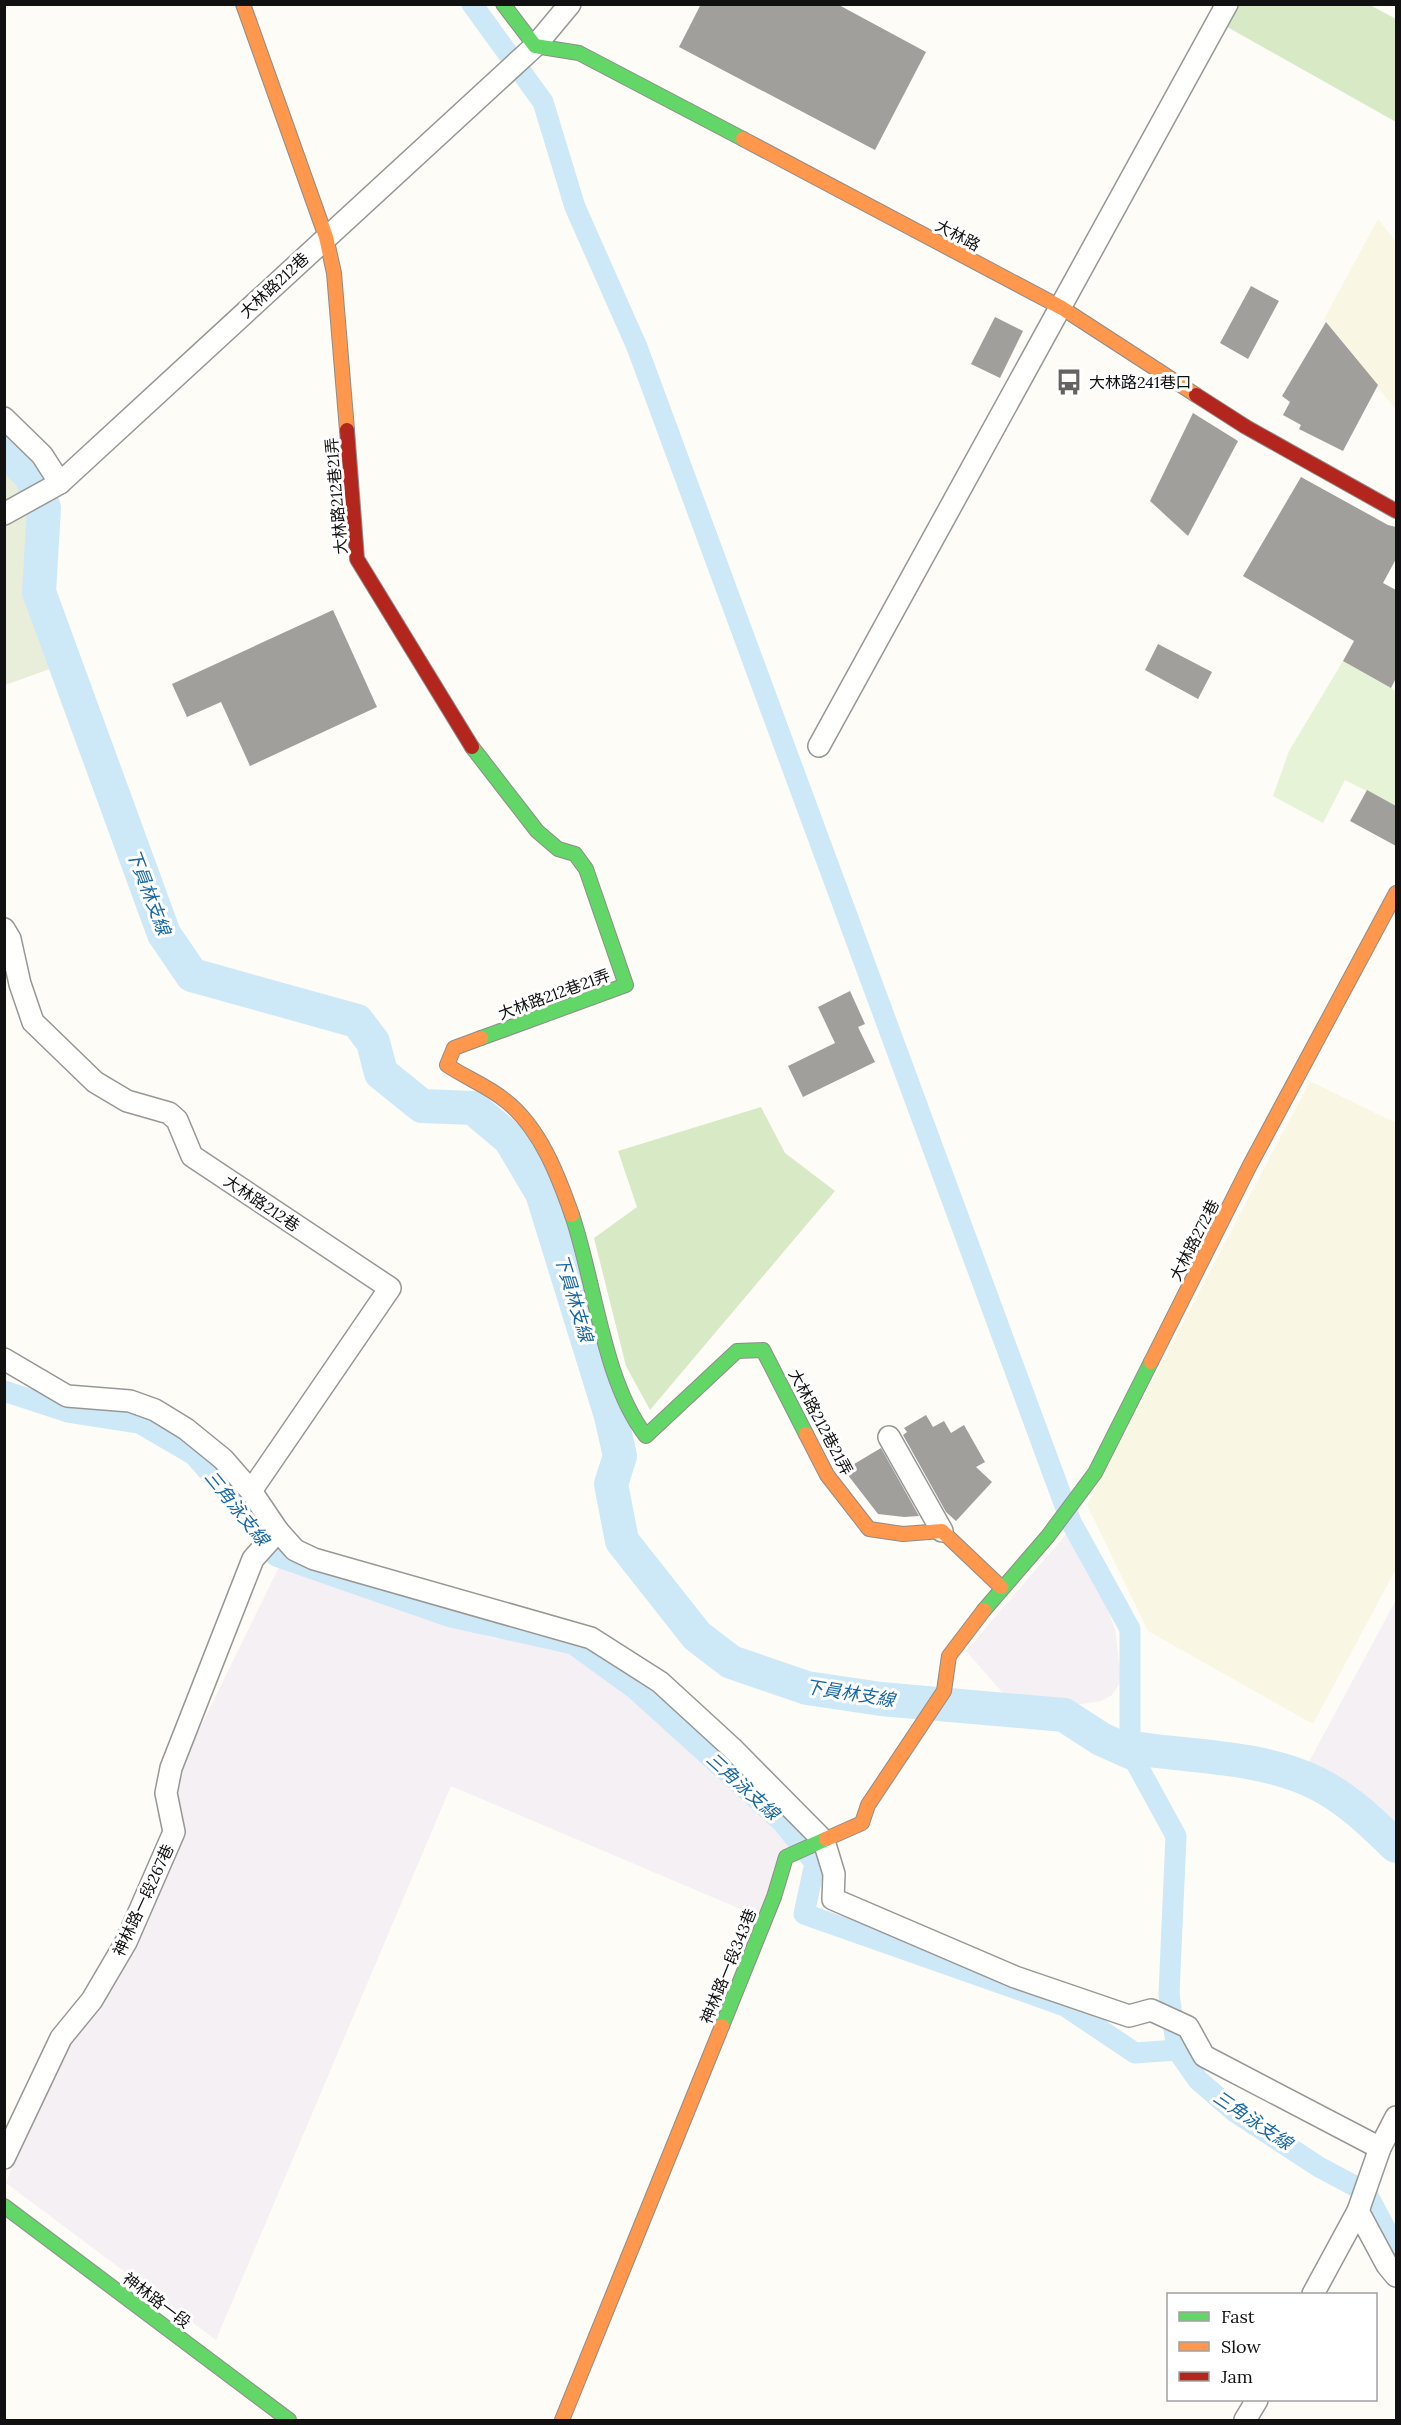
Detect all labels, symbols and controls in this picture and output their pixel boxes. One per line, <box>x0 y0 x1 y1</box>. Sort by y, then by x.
street label: 大林路 <box>932 215 984 255</box>
street label: 大林路212巷 <box>235 248 313 322</box>
bus stop icon: 大林路241巷口 <box>1054 367 1084 397</box>
place label: 大林路241巷口 <box>1089 372 1192 392</box>
street label: 大林路212巷21弄 <box>321 437 351 555</box>
water label: 下員林支線 <box>122 846 177 940</box>
street label: 大林路212巷21弄 <box>495 965 613 1023</box>
street label: 大林路212巷 <box>220 1170 304 1236</box>
street label: 大林路272巷 <box>1165 1196 1223 1284</box>
water label: 下員林支線 <box>550 1252 599 1346</box>
street label: 大林路212巷21弄 <box>785 1365 857 1479</box>
water label: 三角泳支線 <box>200 1466 276 1552</box>
water label: 下員林支線 <box>804 1675 898 1712</box>
water label: 三角泳支線 <box>702 1747 786 1826</box>
street label: 神林路一段267巷 <box>108 1841 178 1959</box>
street label: 神林路一段343巷 <box>696 1905 760 2027</box>
water label: 三角泳支線 <box>1209 2085 1298 2156</box>
street label: 神林路一段 <box>119 2268 195 2332</box>
legend <box>1167 2293 1377 2401</box>
text: Fast <box>1221 2305 1255 2328</box>
text: Slow <box>1221 2335 1261 2358</box>
text: Jam <box>1220 2365 1253 2388</box>

